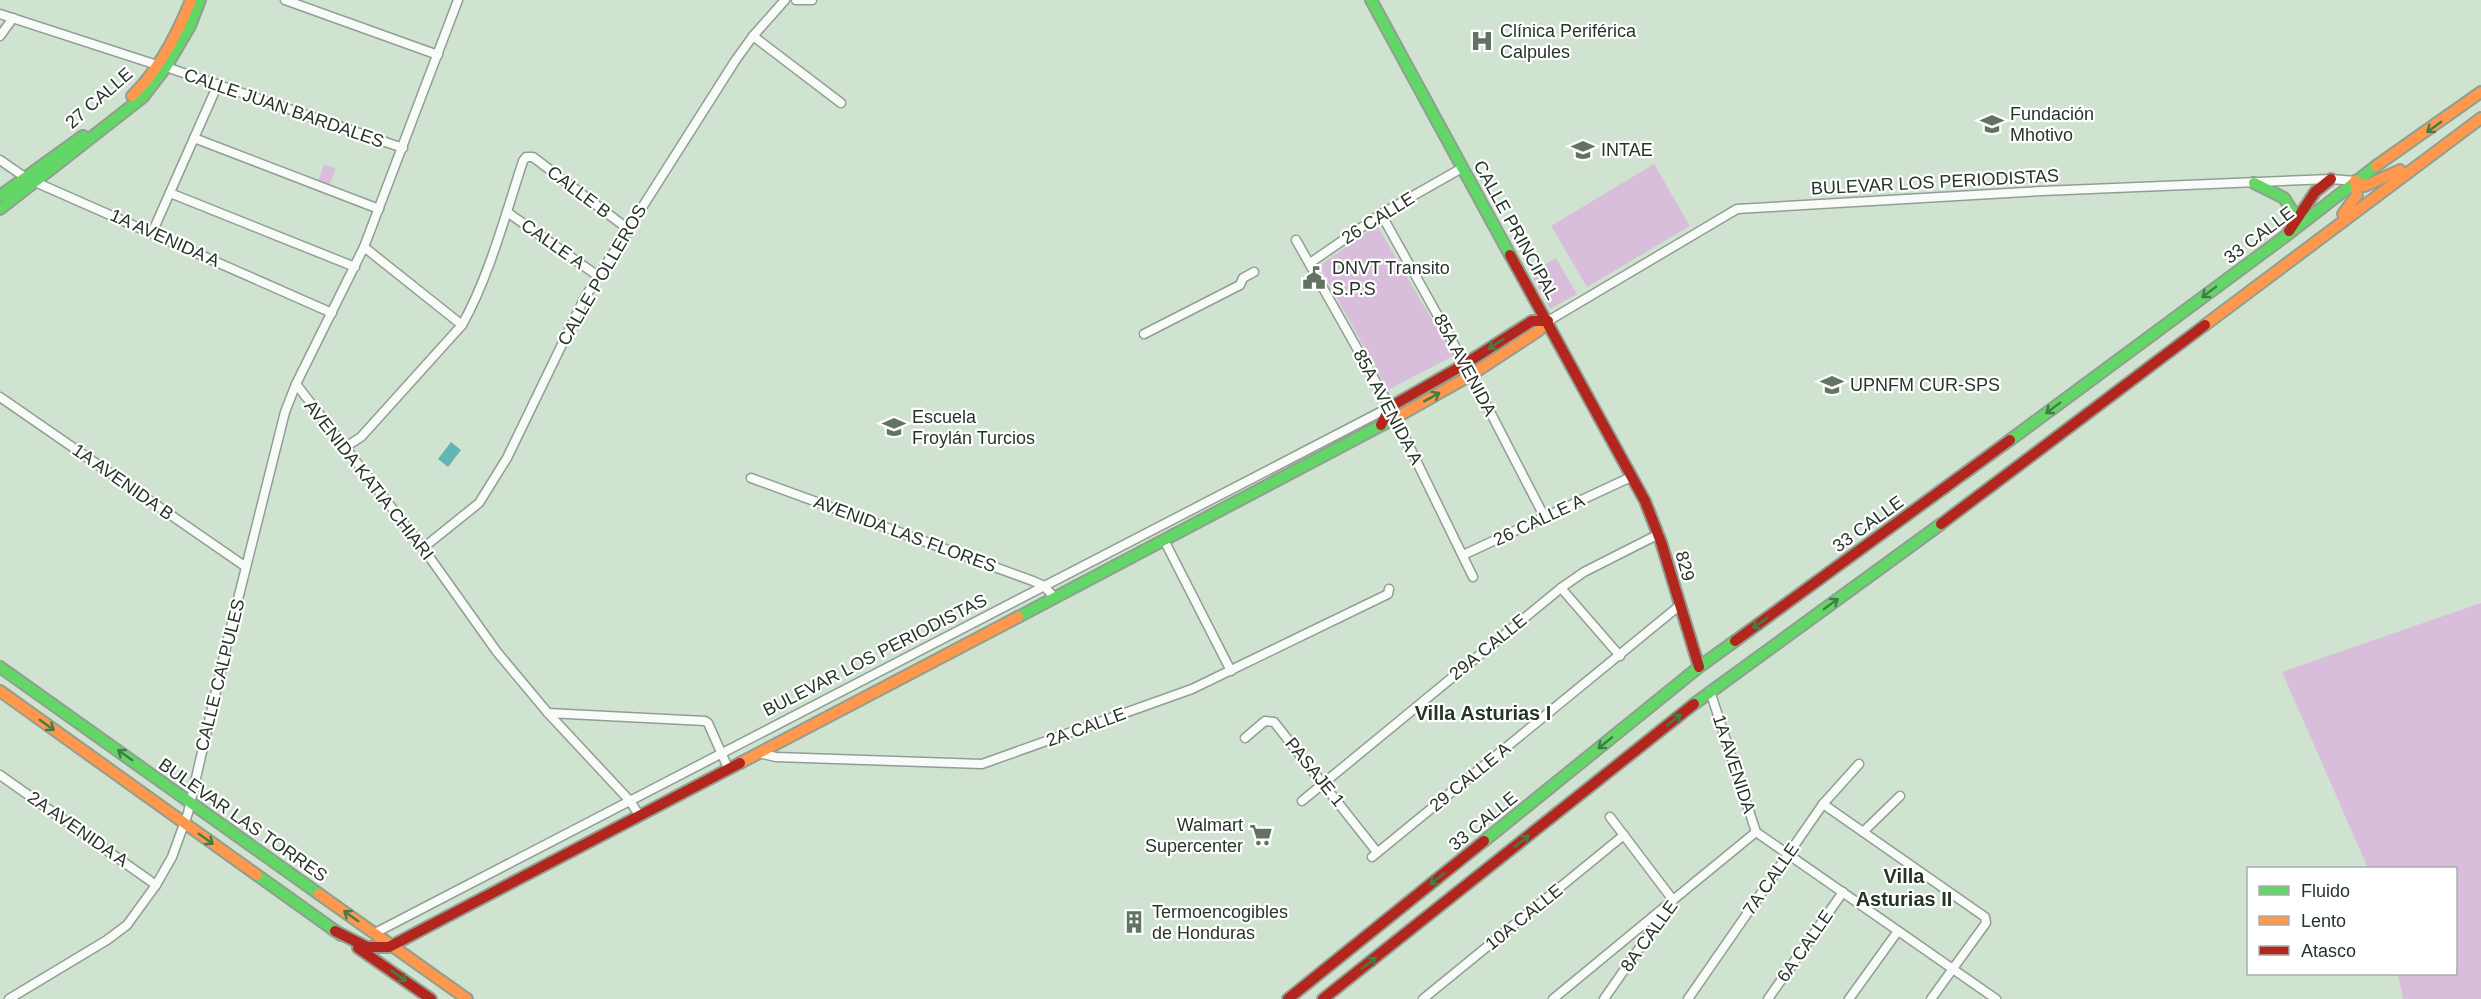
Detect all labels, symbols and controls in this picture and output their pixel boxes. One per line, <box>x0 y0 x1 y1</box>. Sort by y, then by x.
place label: Clínica Periférica Calpules <box>1500 21 1637 62</box>
hospital icon: Clínica Periférica Calpules <box>1469 28 1495 54</box>
street label: 27 CALLE <box>61 64 137 132</box>
street label: CALLE JUAN BARDALES <box>181 64 387 152</box>
place label: Fundación Mhotivo <box>2010 104 2094 145</box>
school or university icon: Fundación Mhotivo <box>1979 111 2005 137</box>
one-way arrow <box>2426 121 2442 133</box>
school or university icon: INTAE <box>1570 137 1596 163</box>
place label: INTAE <box>1601 140 1653 160</box>
street label: CALLE PRINCIPAL <box>1470 157 1562 303</box>
street label: CALLE B <box>543 162 615 222</box>
street label: BULEVAR LOS PERIODISTAS <box>1810 166 2060 198</box>
street label: 26 CALLE <box>1338 188 1418 248</box>
street label: CALLE POLLEROS <box>554 201 650 349</box>
street label: 33 CALLE <box>2220 202 2298 268</box>
street label: 1A AVENIDA A <box>107 205 223 271</box>
street label: CALLE A <box>517 215 589 273</box>
place label: DNVT Transito S.P.S <box>1332 258 1450 299</box>
public building icon: DNVT Transito S.P.S <box>1301 265 1327 291</box>
one-way arrow <box>2202 286 2218 298</box>
street label: 85A AVENIDA <box>1430 311 1500 419</box>
one-way arrow <box>1488 339 1505 351</box>
street label: 85A AVENIDA A <box>1349 346 1427 468</box>
school or university icon: UPNFM CUR-SPS <box>1819 372 1845 398</box>
place label: UPNFM CUR-SPS <box>1850 375 2000 395</box>
one-way arrow <box>1423 391 1440 403</box>
street label: AVENIDA KATIA CHIARI <box>300 396 438 564</box>
one-way arrow <box>2045 402 2061 415</box>
place label: Escuela Froylán Turcios <box>912 407 1035 448</box>
school or university icon: Escuela Froylán Turcios <box>881 414 907 440</box>
street label: 1A AVENIDA B <box>69 440 177 524</box>
street label: 26 CALLE A <box>1490 490 1588 550</box>
street label: AVENIDA LAS FLORES <box>811 492 999 576</box>
street label: 33 CALLE <box>1829 492 1907 556</box>
street label: 829 <box>1671 549 1699 583</box>
street label: BULEVAR LOS PERIODISTAS <box>760 590 990 720</box>
street label: CALLE CALPULES <box>191 597 249 753</box>
one-way arrow <box>1822 597 1838 610</box>
street label: 29A CALLE <box>1446 610 1530 684</box>
one-way arrow <box>1752 617 1768 629</box>
district label: Villa Asturias I <box>1415 702 1551 724</box>
street label: 2A CALLE <box>1044 703 1128 751</box>
street label: 1A AVENIDA <box>1709 712 1759 816</box>
one-way arrow <box>1666 713 1682 726</box>
one-way arrow <box>39 719 55 731</box>
street label: PASAJE 1 <box>1281 734 1349 810</box>
one-way arrow <box>1598 736 1613 750</box>
street label: 29 CALLE A <box>1426 738 1514 816</box>
one-way arrow <box>117 749 133 762</box>
street label: BULEVAR LAS TORRES <box>155 754 331 886</box>
street label: 2A AVENIDA A <box>24 787 132 871</box>
street label: 33 CALLE <box>1445 787 1521 855</box>
place label: Walmart Supercenter <box>1145 815 1243 856</box>
supermarket icon: Walmart Supercenter <box>1248 822 1274 848</box>
one-way arrow <box>197 833 213 845</box>
one-way arrow <box>1513 835 1529 848</box>
street label: 7A CALLE <box>1739 839 1803 919</box>
district label: Villa Asturias II <box>1856 865 1952 910</box>
legend <box>2247 867 2457 975</box>
one-way arrow <box>1429 872 1445 885</box>
street label: 10A CALLE <box>1482 880 1566 954</box>
text: Fluido <box>2301 881 2350 901</box>
street label: 8A CALLE <box>1616 897 1682 975</box>
place label: Termoencogibles de Honduras <box>1152 902 1288 943</box>
street label: 6A CALLE <box>1773 906 1837 986</box>
building icon: Termoencogibles de Honduras <box>1121 909 1147 935</box>
one-way arrow <box>343 910 359 922</box>
text: Lento <box>2301 911 2346 931</box>
text: Atasco <box>2301 941 2356 961</box>
one-way arrow <box>1361 956 1377 969</box>
one-way arrow <box>390 970 406 982</box>

